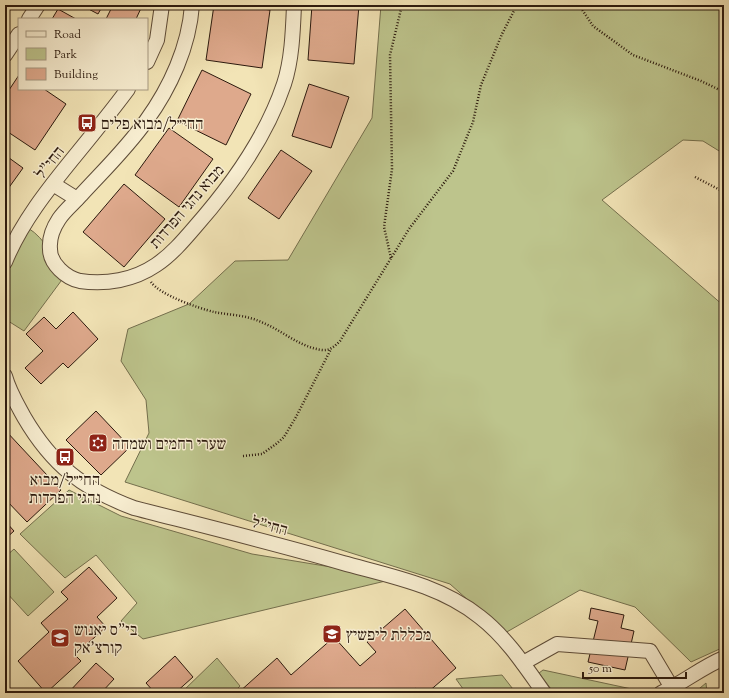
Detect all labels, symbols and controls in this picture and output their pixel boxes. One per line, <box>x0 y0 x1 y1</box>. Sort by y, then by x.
legend <box>18 18 148 90</box>
text: Road <box>54 26 81 44</box>
text: Park <box>54 46 77 64</box>
text: Building <box>54 66 98 84</box>
bus stop icon: החי״ל/מבוא פלים <box>76 112 98 134</box>
place label: החי״ל/מבוא פלים <box>101 114 204 137</box>
street label: החי"ל <box>31 142 71 185</box>
street label: מבוא נהגי הפרדות <box>145 161 231 255</box>
synagogue icon: שערי רחמים ושמחה <box>87 432 109 454</box>
place label: שערי רחמים ושמחה <box>112 434 226 457</box>
bus stop icon: החי״ל/מבוא נהגי הפרדות <box>54 446 76 468</box>
place label: החי״ל/מבוא נהגי הפרדות <box>29 470 101 511</box>
street label: החי"ל <box>249 512 290 543</box>
place label: בי"ס יאנוש קורצ'אק <box>74 620 138 661</box>
school or university icon: מכללת ליפשיץ <box>321 623 343 645</box>
place label: מכללת ליפשיץ <box>346 625 431 648</box>
school or university icon: בי"ס יאנוש קורצ'אק <box>49 627 71 649</box>
scale bar <box>583 654 686 680</box>
text: 50 m <box>588 660 612 678</box>

